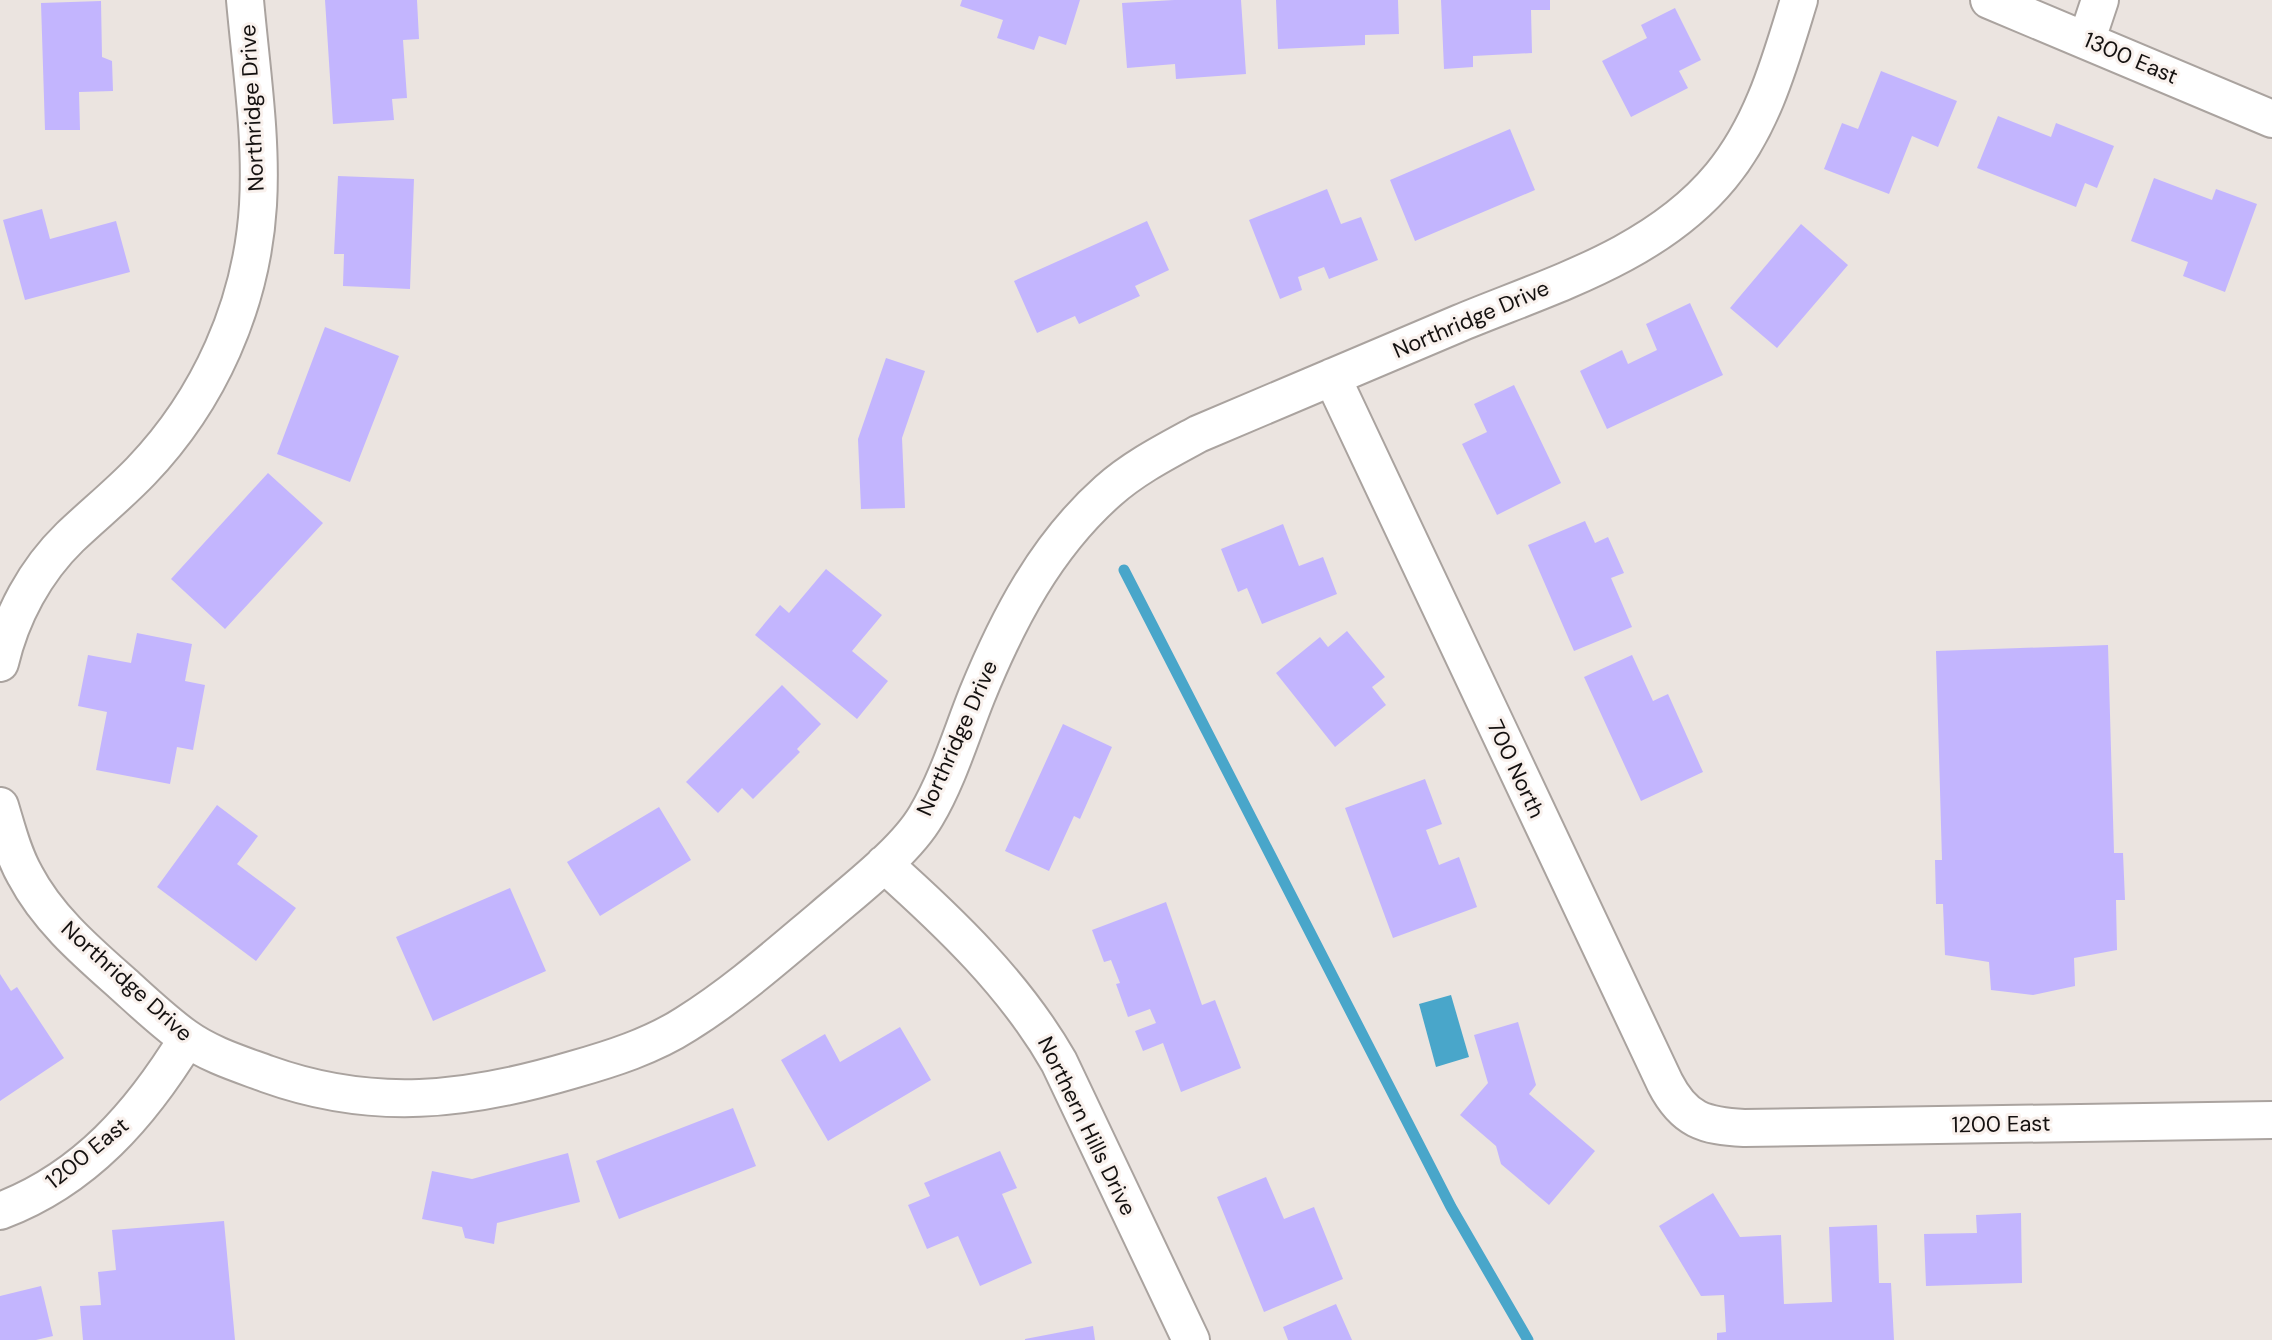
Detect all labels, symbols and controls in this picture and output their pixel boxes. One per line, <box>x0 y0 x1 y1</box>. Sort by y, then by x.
street label: Northridge Drive <box>233 24 271 192</box>
street label: 1300 East <box>2080 25 2182 91</box>
street label: Northridge Drive <box>1388 273 1554 365</box>
street label: Northridge Drive <box>910 656 1004 820</box>
street label: 700 North <box>1481 715 1551 823</box>
street label: Northridge Drive <box>55 914 199 1048</box>
street label: Northern Hills Drive <box>1031 1032 1143 1220</box>
street label: 1200 East <box>1951 1109 2051 1139</box>
street label: 1200 East <box>39 1111 135 1195</box>

